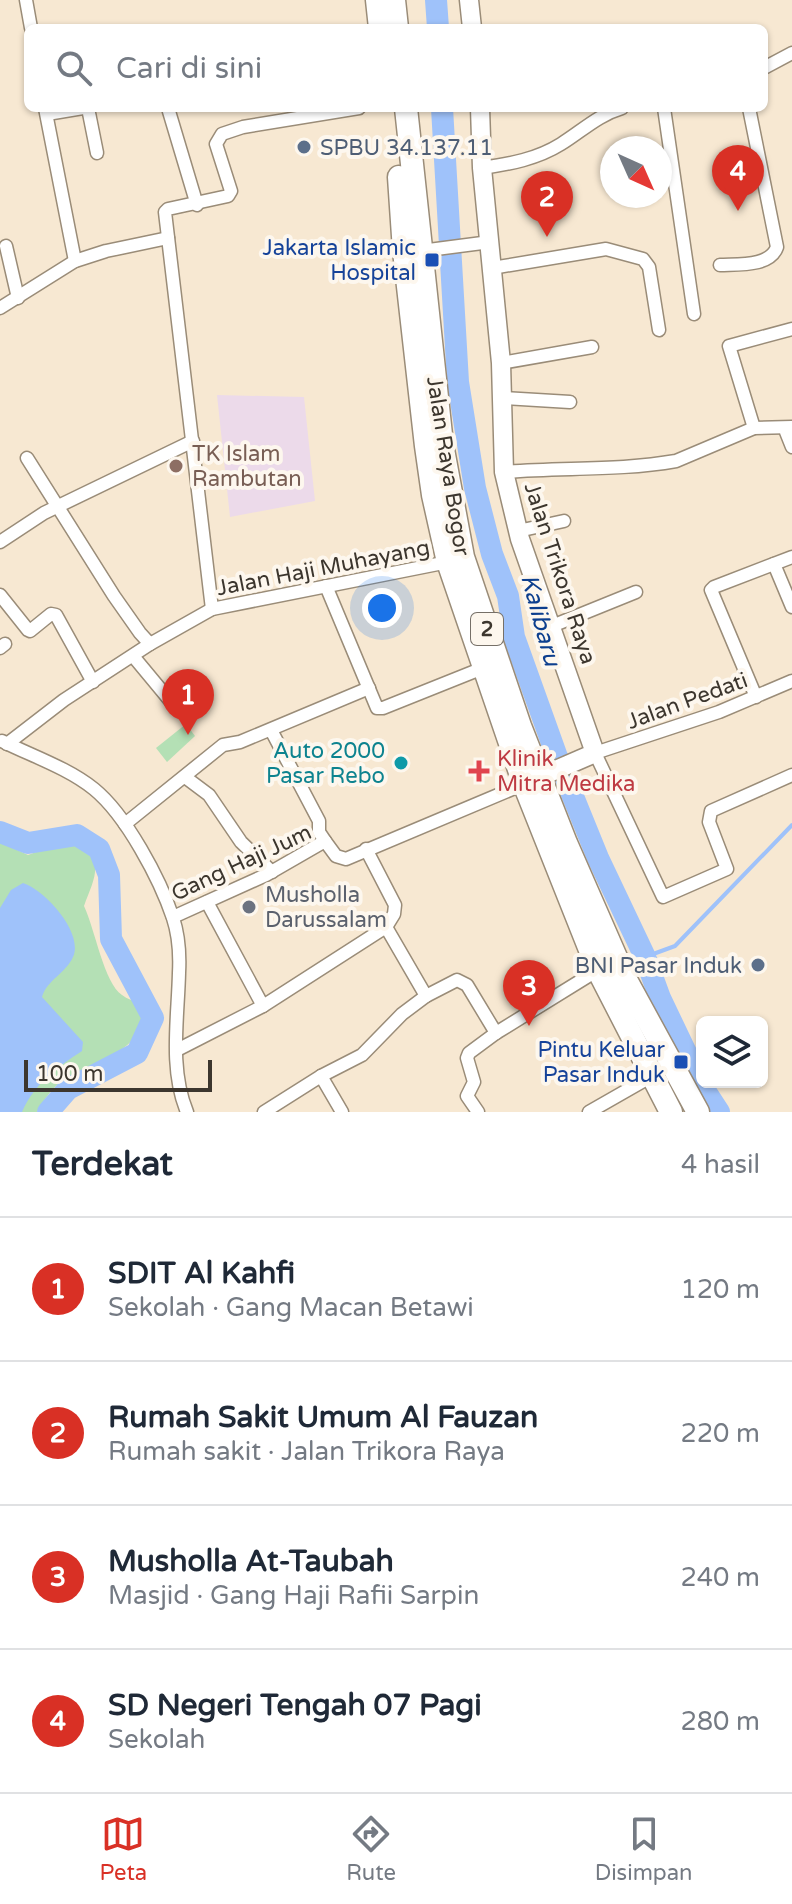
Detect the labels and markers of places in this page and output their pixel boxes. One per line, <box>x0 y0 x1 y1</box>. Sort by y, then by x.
place label: SPBU 34.137.11 <box>320 135 493 161</box>
marker: SPBU 34.137.11 <box>295 138 313 156</box>
pin: 4 <box>712 145 764 211</box>
pin: 2 <box>521 171 573 237</box>
place label: Jakarta Islamic Hospital <box>263 235 416 286</box>
marker: Jakarta Islamic Hospital <box>423 251 441 269</box>
place label: TK Islam Rambutan <box>192 441 302 492</box>
marker: TK Islam Rambutan <box>167 457 185 475</box>
pin: 1 <box>162 669 214 735</box>
place label: Auto 2000 Pasar Rebo <box>266 738 385 789</box>
place label: Klinik Mitra Medika <box>497 746 635 797</box>
marker: Auto 2000 Pasar Rebo <box>392 754 410 772</box>
marker: Klinik Mitra Medika <box>468 760 490 782</box>
place label: Musholla Darussalam <box>265 882 387 933</box>
marker: Musholla Darussalam <box>240 898 258 916</box>
place label: BNI Pasar Induk <box>575 953 742 979</box>
marker: BNI Pasar Induk <box>749 956 767 974</box>
pin: 3 <box>503 960 555 1026</box>
place label: Pintu Keluar Pasar Induk <box>537 1037 666 1088</box>
marker: Pintu Keluar Pasar Induk <box>672 1053 690 1071</box>

